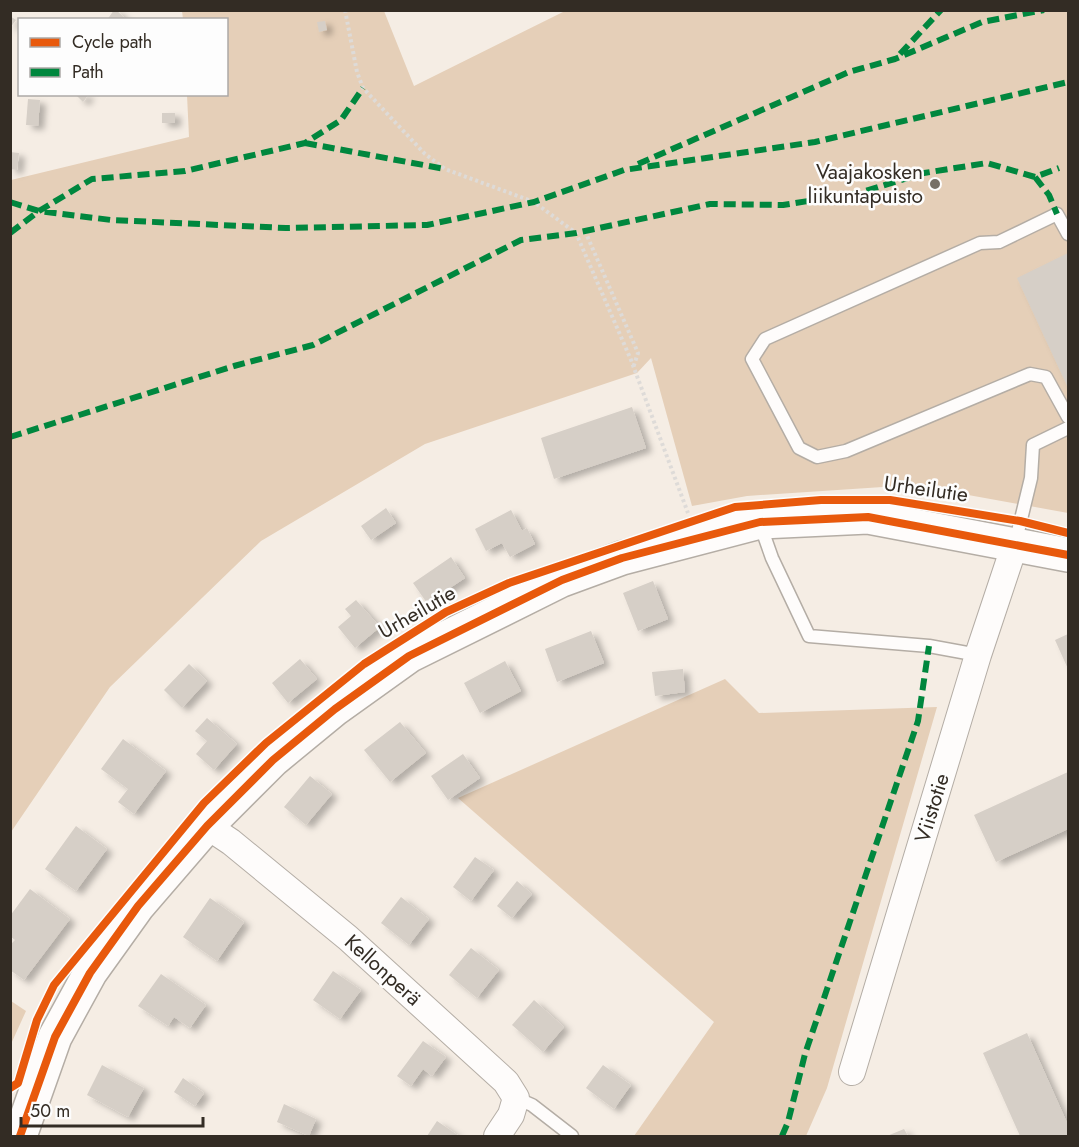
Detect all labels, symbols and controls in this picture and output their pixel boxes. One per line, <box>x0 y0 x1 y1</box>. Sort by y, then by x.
legend <box>18 18 228 96</box>
text: Cycle path <box>72 29 152 55</box>
text: Path <box>72 59 104 85</box>
place label: Vaajakosken liikuntapuisto <box>808 157 923 211</box>
marker: Vaajakosken liikuntapuisto <box>928 177 942 191</box>
street label: Urheilutie <box>882 468 970 510</box>
street label: Urheilutie <box>373 578 461 646</box>
street label: Viistotie <box>907 769 957 846</box>
street label: Kellonperä <box>338 927 428 1013</box>
scale bar <box>21 1090 202 1128</box>
text: 50 m <box>30 1098 70 1124</box>

